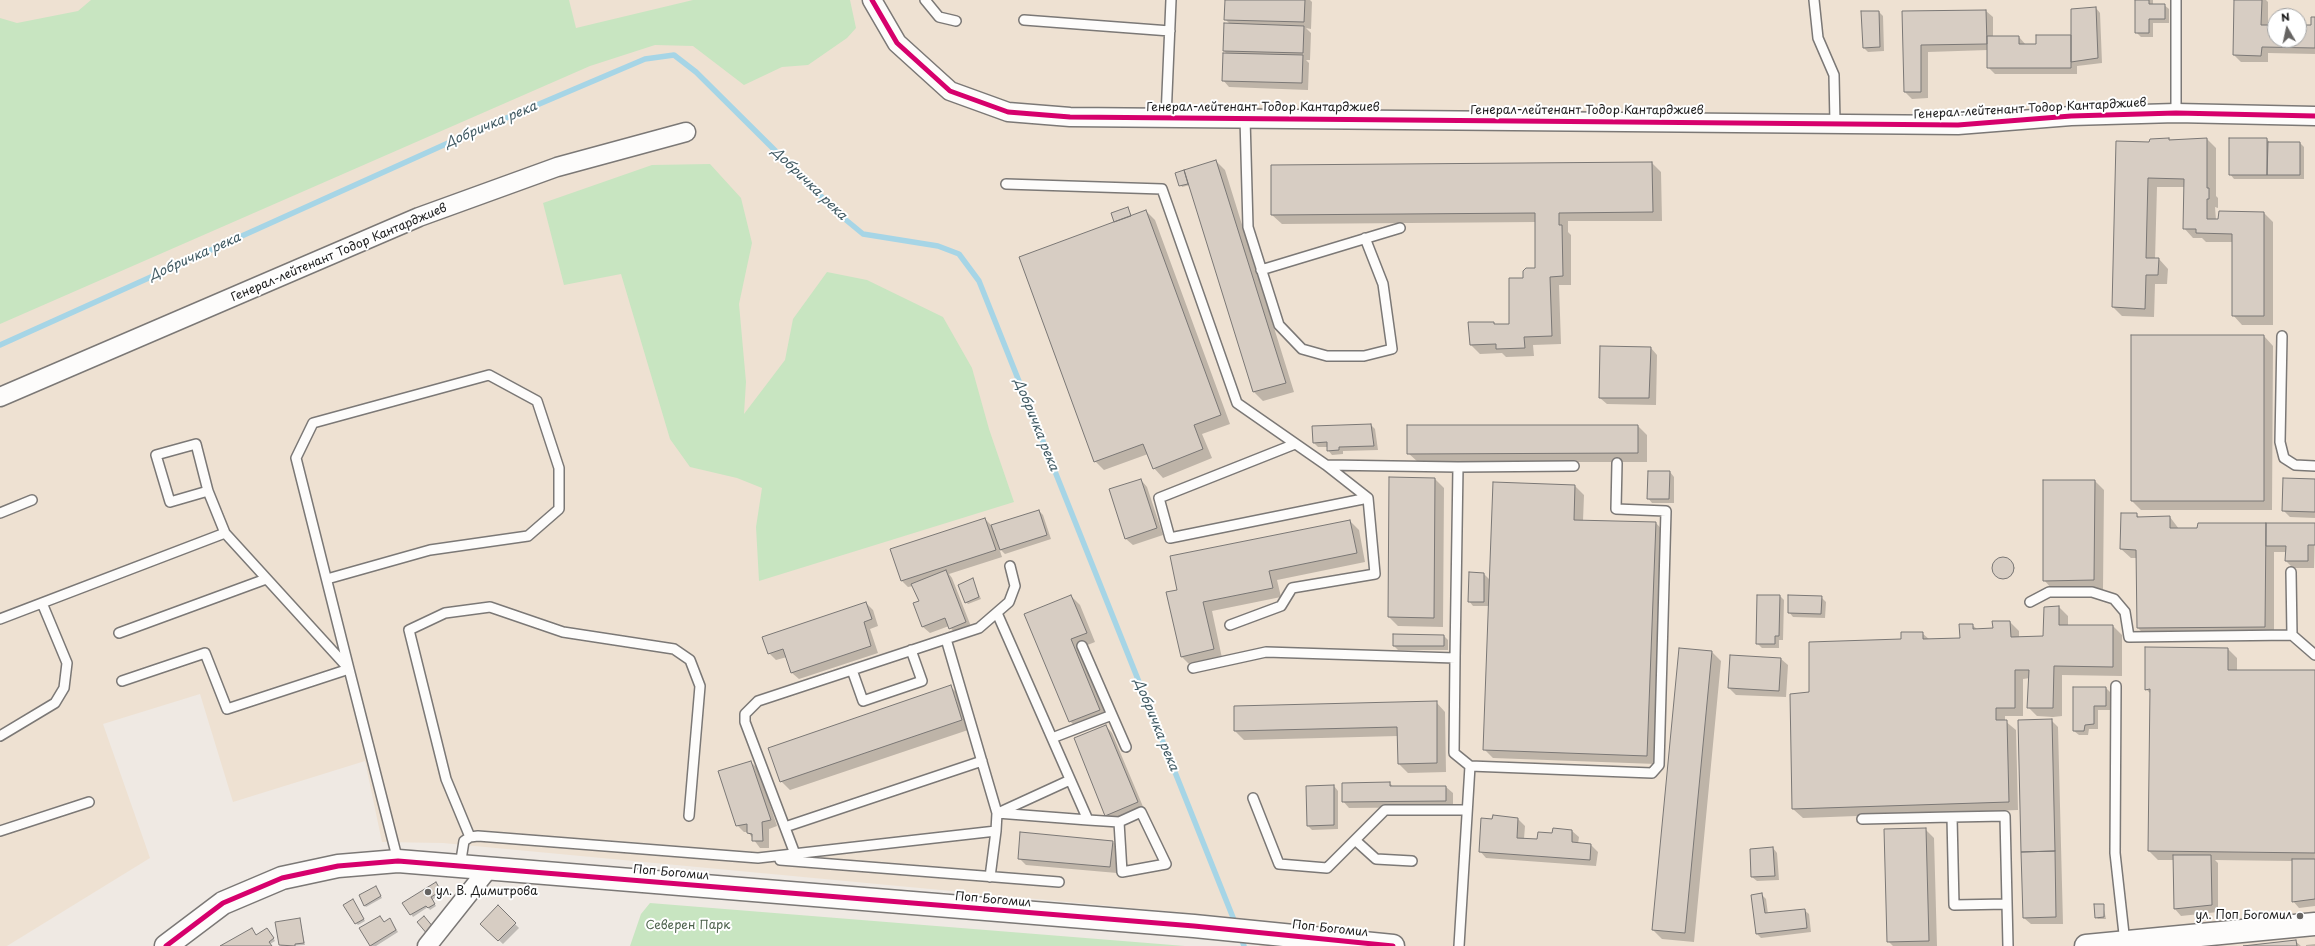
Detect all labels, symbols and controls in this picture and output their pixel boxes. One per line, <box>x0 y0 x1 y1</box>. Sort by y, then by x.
north arrow <box>2267 8 2307 48</box>
text: N <box>2280 8 2291 26</box>
street label: Генерал-лейтенант Тодор Кантарджиев <box>1913 96 2147 122</box>
water label: Добричка река <box>443 99 539 151</box>
street label: Генерал-лейтенант Тодор Кантарджиев <box>1146 101 1380 115</box>
street label: Генерал-лейтенант Тодор Кантарджиев <box>1470 104 1704 118</box>
water label: Добричка река <box>768 144 850 224</box>
street label: Генерал-лейтенант Тодор Кантарджиев <box>229 201 449 305</box>
water label: Добричка река <box>147 230 243 284</box>
water label: Добричка река <box>1010 377 1062 473</box>
water label: Добричка река <box>1130 677 1182 773</box>
street label: Поп Богомил <box>632 862 710 884</box>
place label: ул. В. Димитрова <box>436 885 538 899</box>
marker: ул. В. Димитрова <box>423 887 433 897</box>
street label: Поп Богомил <box>954 889 1032 911</box>
place label: ул. Поп Богомил <box>2195 909 2292 923</box>
marker: ул. Поп Богомил <box>2295 911 2305 921</box>
street label: Поп Богомил <box>1291 918 1369 940</box>
park label: Северен Парк <box>646 919 730 933</box>

